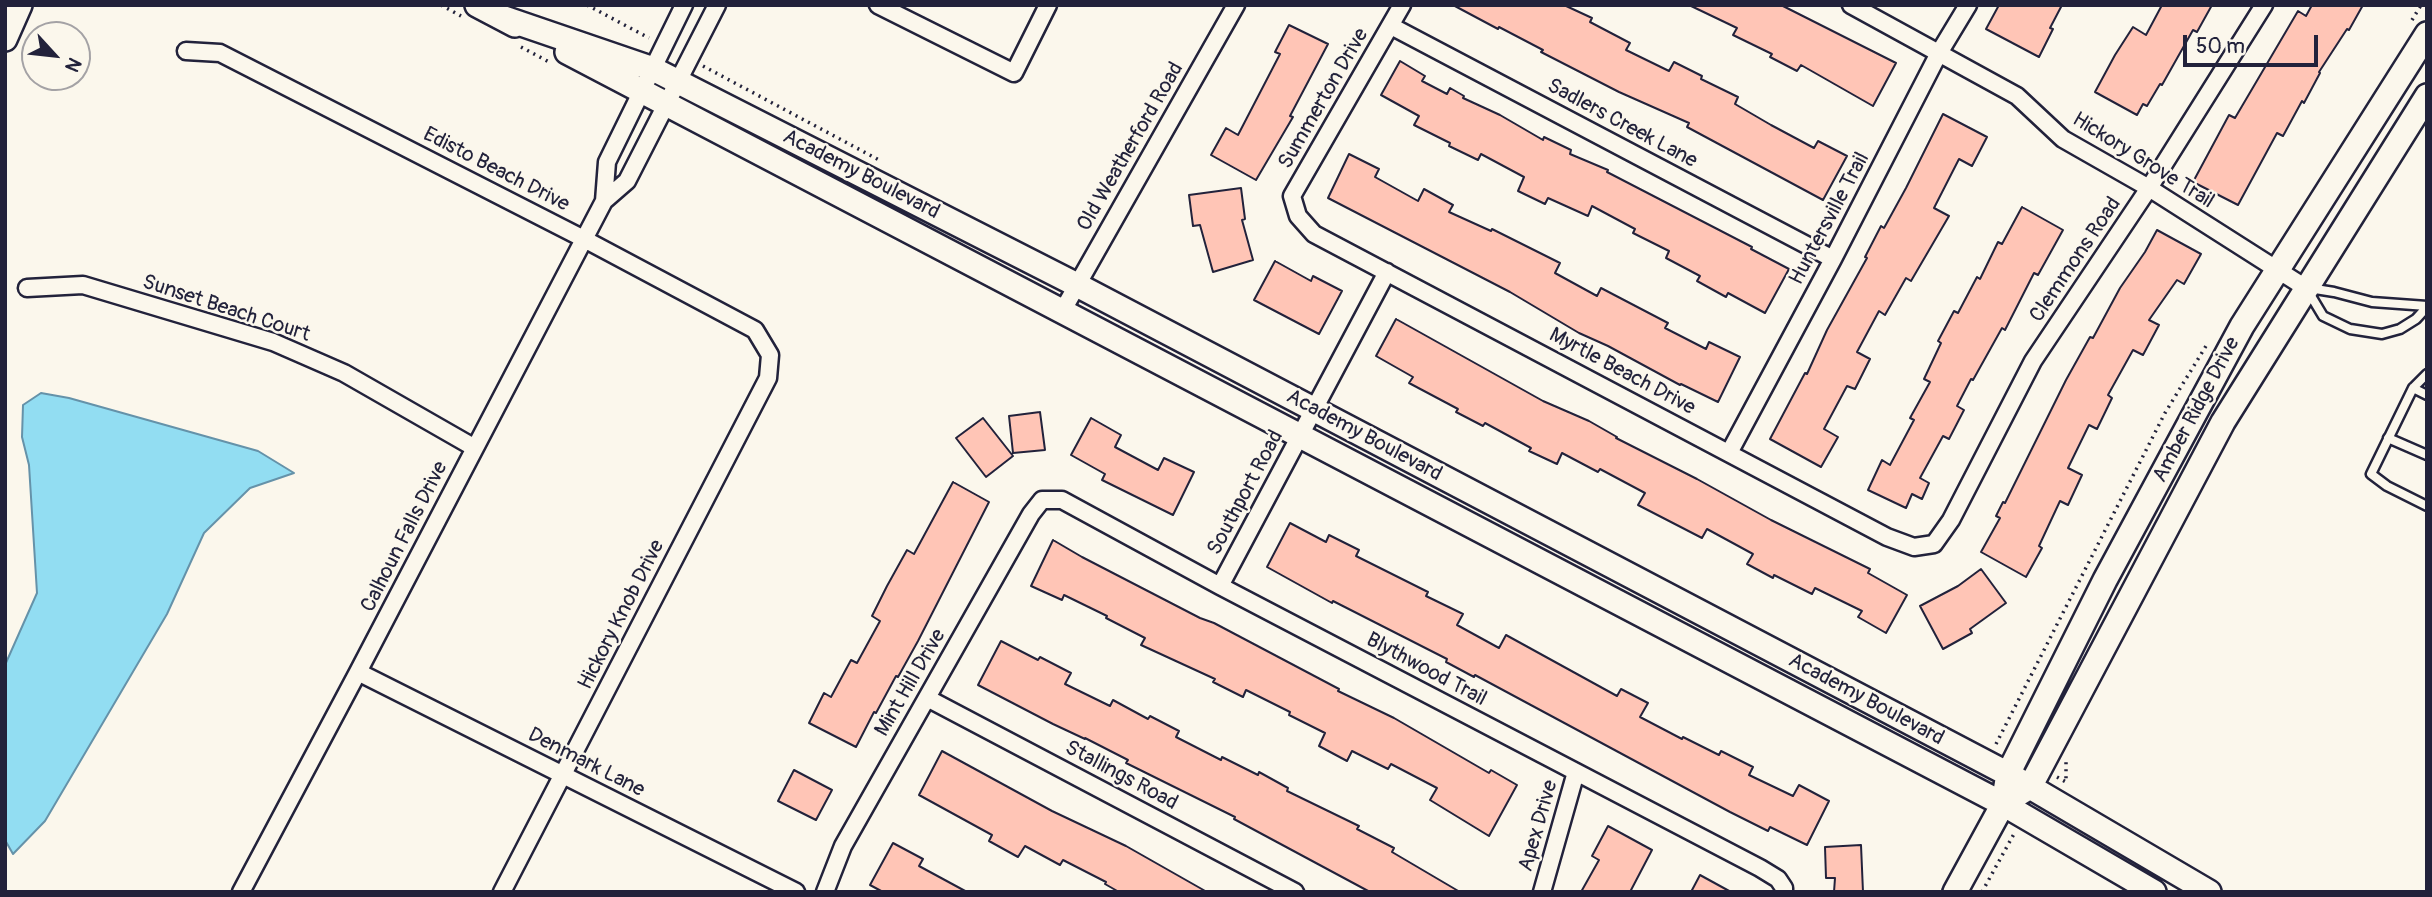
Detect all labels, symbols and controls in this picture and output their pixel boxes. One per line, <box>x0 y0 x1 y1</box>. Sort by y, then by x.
north arrow <box>21 21 91 91</box>
scale bar <box>2187 21 2322 65</box>
street label: Summerton Drive <box>1274 24 1374 174</box>
text: 50 m <box>2196 33 2245 60</box>
text: N <box>59 53 87 76</box>
street label: Old Weatherford Road <box>1072 58 1190 236</box>
street label: Sadlers Creek Lane <box>1543 74 1701 174</box>
street label: Hickory Grove Trail <box>2067 107 2219 215</box>
street label: Edisto Beach Drive <box>419 122 573 218</box>
street label: Academy Boulevard <box>778 125 944 225</box>
street label: Huntersville Trail <box>1785 148 1875 290</box>
street label: Clemmons Road <box>2025 193 2127 327</box>
street label: Sunset Beach Court <box>139 270 313 348</box>
street label: Myrtle Beach Drive <box>1545 323 1699 421</box>
street label: Amber Ridge Drive <box>2148 333 2246 487</box>
street label: Academy Boulevard <box>1282 384 1446 488</box>
street label: Southport Road <box>1203 426 1289 560</box>
street label: Calhoun Falls Drive <box>356 457 454 617</box>
street label: Hickory Knob Drive <box>573 536 671 694</box>
street label: Mint Hill Drive <box>870 625 952 741</box>
street label: Blythwood Trail <box>1361 628 1491 712</box>
street label: Academy Boulevard <box>1784 648 1948 752</box>
street label: Denmark Lane <box>524 723 648 803</box>
street label: Stallings Road <box>1060 736 1182 816</box>
street label: Apex Drive <box>1514 777 1564 875</box>

